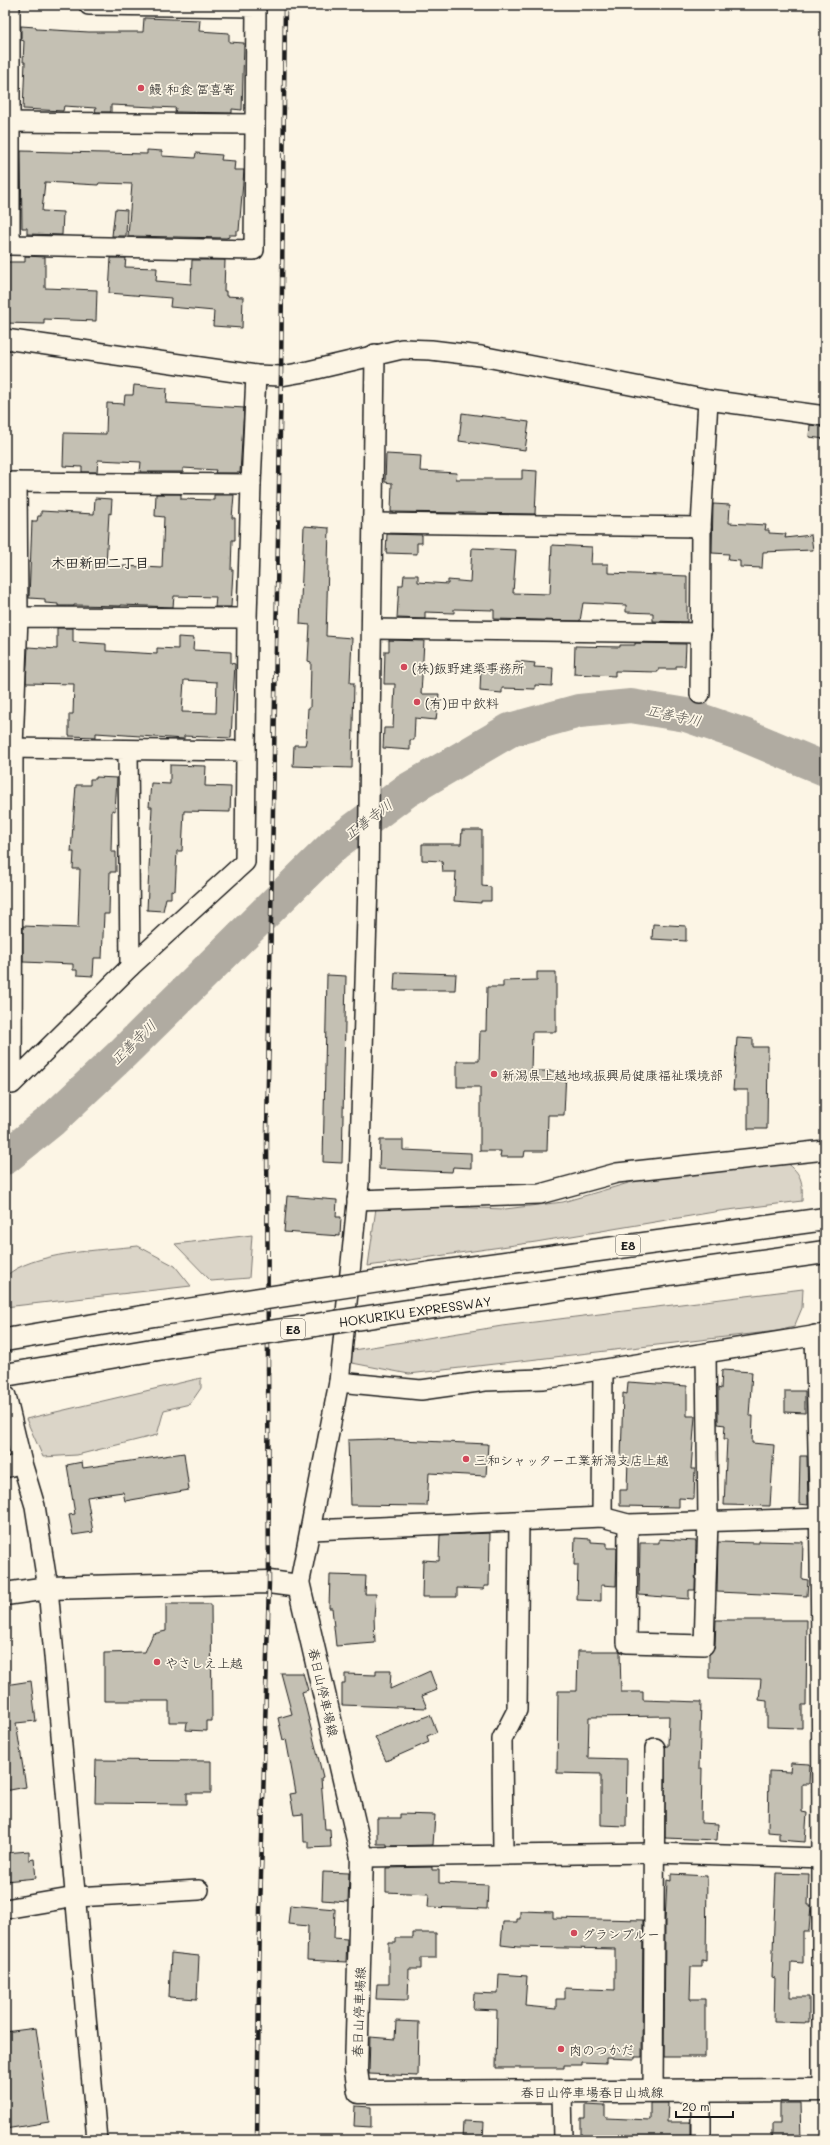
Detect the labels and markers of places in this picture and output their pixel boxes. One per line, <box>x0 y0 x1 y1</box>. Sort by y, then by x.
place label: 鰻 和食 冨喜寄 <box>149 80 235 97</box>
marker: 鰻 和食 冨喜寄 <box>136 83 146 93</box>
place label: (株)飯野建築事務所 <box>412 659 525 676</box>
marker: (株)飯野建築事務所 <box>399 662 409 672</box>
place label: (有)田中飲料 <box>425 694 499 711</box>
marker: (有)田中飲料 <box>412 697 422 707</box>
place label: 新潟県上越地域振興局健康福祉環境部 <box>502 1066 723 1083</box>
marker: 新潟県上越地域振興局健康福祉環境部 <box>489 1069 499 1079</box>
place label: 三和シャッター工業新潟支店上越 <box>474 1451 669 1468</box>
marker: 三和シャッター工業新潟支店上越 <box>461 1454 471 1464</box>
place label: やさしえ上越 <box>165 1654 243 1671</box>
marker: やさしえ上越 <box>152 1657 162 1667</box>
place label: グランブルー <box>582 1925 660 1942</box>
marker: グランブルー <box>569 1928 579 1938</box>
place label: 肉のつかだ <box>569 2041 634 2058</box>
marker: 肉のつかだ <box>556 2044 566 2054</box>

